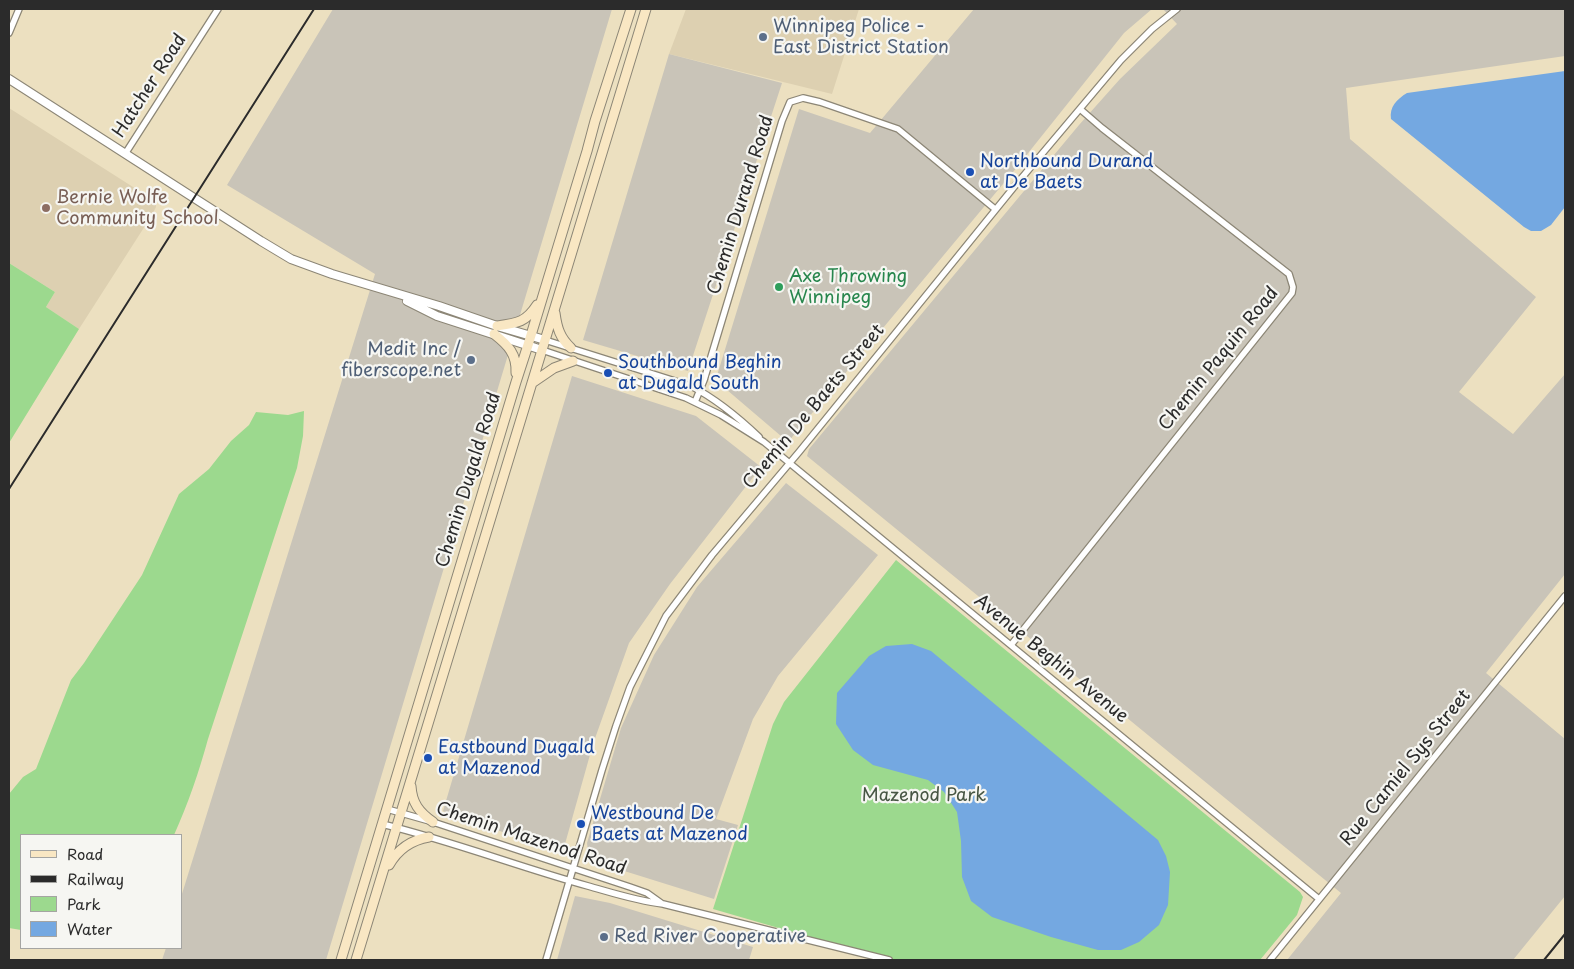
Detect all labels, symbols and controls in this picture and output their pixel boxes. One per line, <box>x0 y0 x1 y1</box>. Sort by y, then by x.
place label: Winnipeg Police - East District Station <box>773 16 949 58</box>
street label: Hatcher Road <box>108 30 192 142</box>
marker: Winnipeg Police - East District Station <box>757 31 769 43</box>
street label: Chemin Durand Road <box>703 113 779 297</box>
place label: Northbound Durand at De Baets <box>980 151 1154 193</box>
marker: Northbound Durand at De Baets <box>964 166 976 178</box>
place label: Bernie Wolfe Community School <box>56 187 219 230</box>
marker: Bernie Wolfe Community School <box>40 202 52 214</box>
place label: Axe Throwing Winnipeg <box>789 266 907 308</box>
marker: Axe Throwing Winnipeg <box>773 281 785 293</box>
street label: Chemin Paquin Road <box>1154 283 1284 435</box>
street label: Chemin De Baets Street <box>739 320 889 494</box>
place label: Medit Inc / fiberscope.net <box>341 339 461 382</box>
place label: Southbound Beghin at Dugald South <box>618 352 782 394</box>
marker: Medit Inc / fiberscope.net <box>465 354 477 366</box>
marker: Southbound Beghin at Dugald South <box>602 367 614 379</box>
street label: Chemin Dugald Road <box>432 390 506 570</box>
street label: Avenue Beghin Avenue <box>970 590 1132 728</box>
street label: Rue Camiel Sys Street <box>1336 686 1476 850</box>
place label: Eastbound Dugald at Mazenod <box>438 737 595 780</box>
marker: Eastbound Dugald at Mazenod <box>422 752 434 764</box>
park label: Mazenod Park <box>862 785 986 807</box>
street label: Chemin Mazenod Road <box>433 798 629 880</box>
place label: Westbound De Baets at Mazenod <box>591 803 748 846</box>
marker: Westbound De Baets at Mazenod <box>575 818 587 830</box>
legend <box>20 834 182 949</box>
text: Road <box>67 842 103 865</box>
text: Railway <box>67 867 124 890</box>
text: Park <box>67 892 101 915</box>
text: Water <box>67 917 112 940</box>
place label: Red River Cooperative <box>614 926 806 948</box>
marker: Red River Cooperative <box>598 931 610 943</box>

